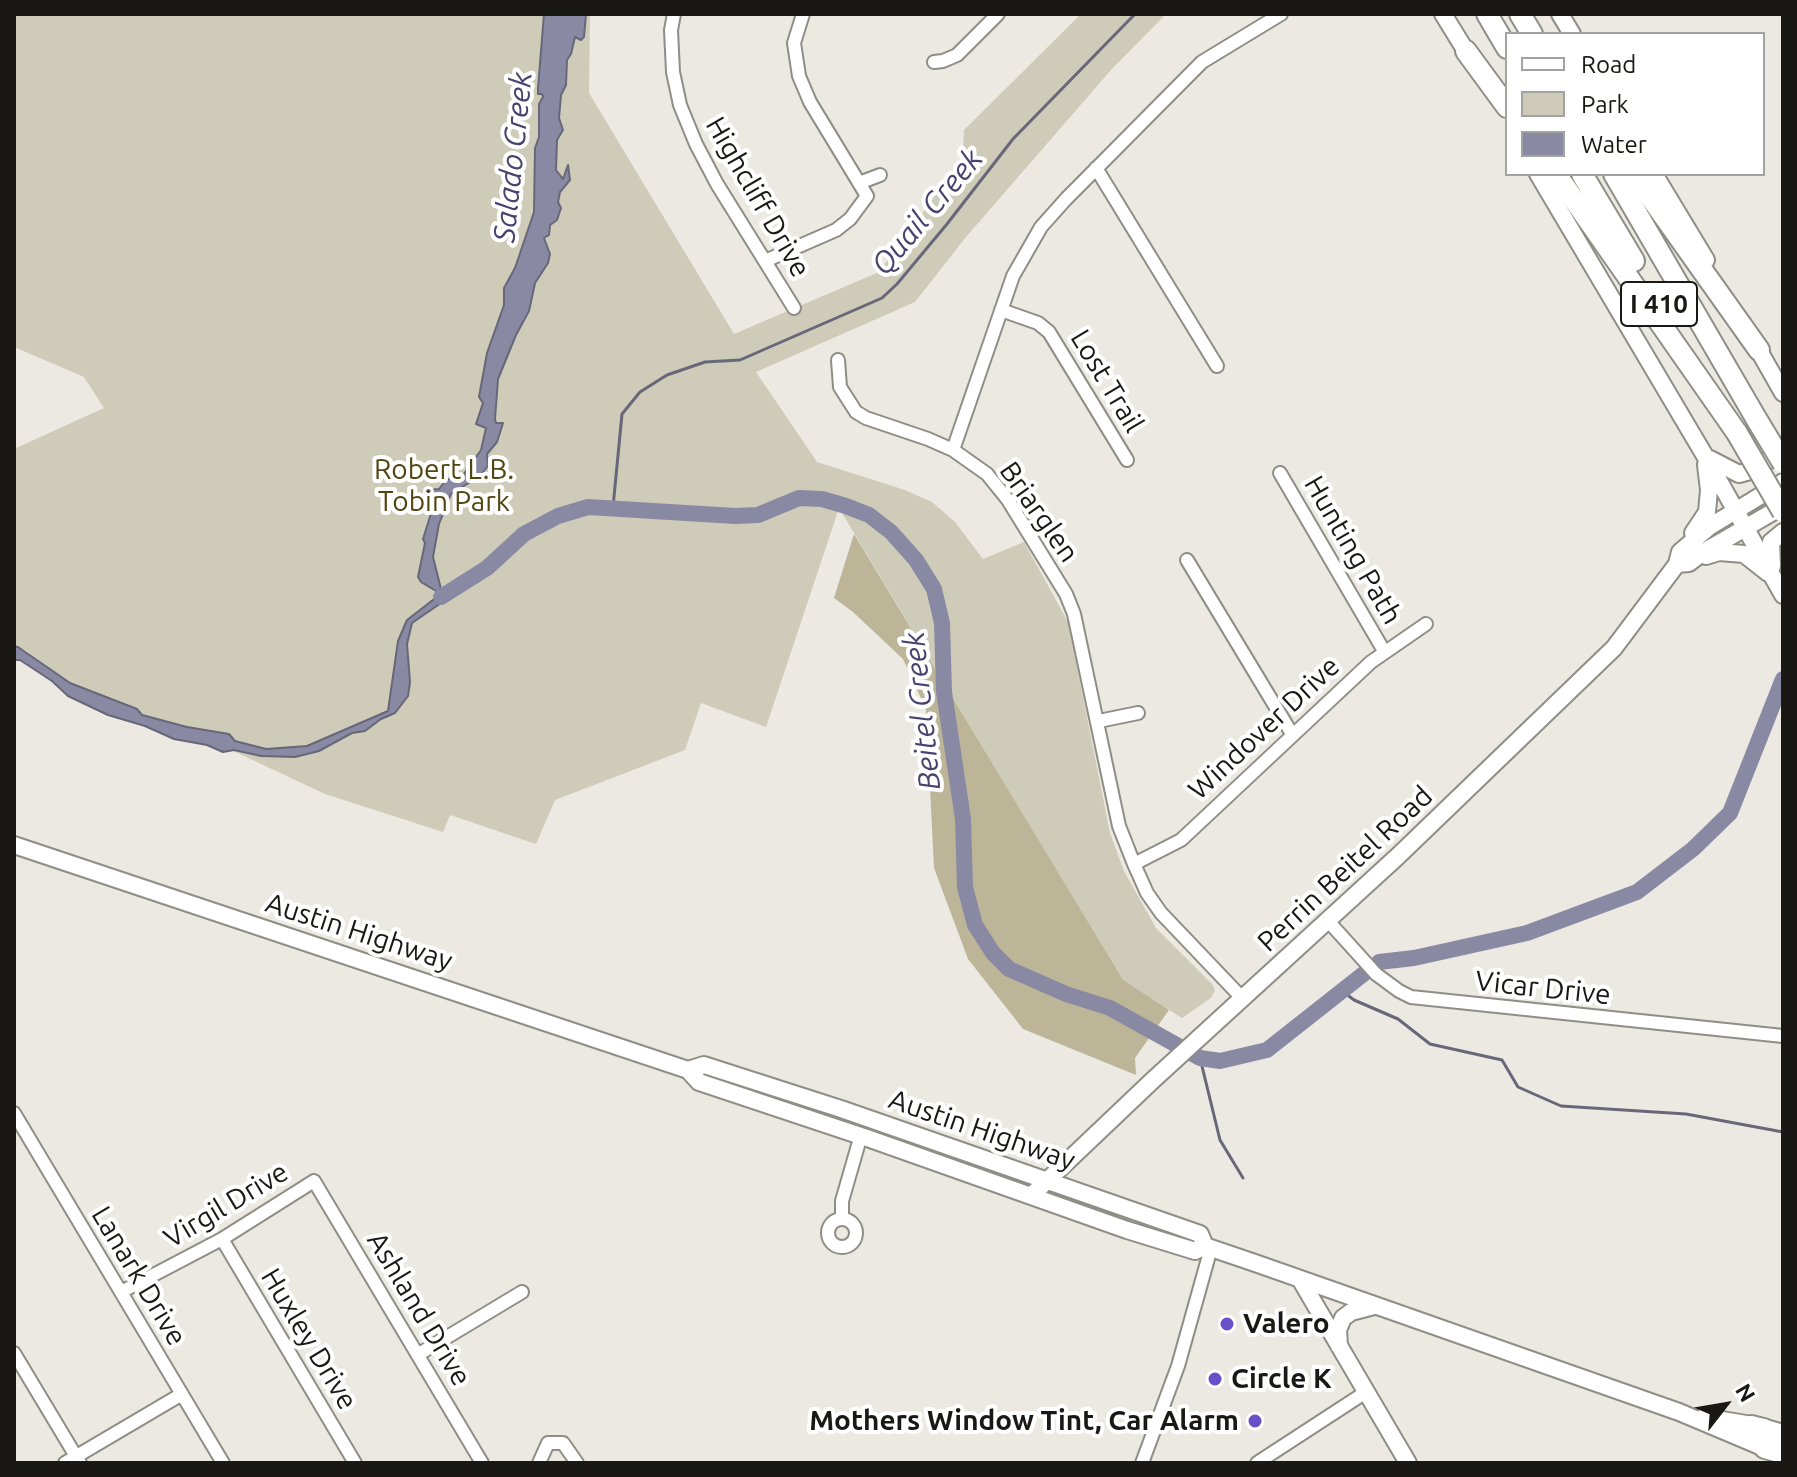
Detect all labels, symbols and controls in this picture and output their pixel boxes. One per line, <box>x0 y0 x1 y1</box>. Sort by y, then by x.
legend <box>1505 32 1765 176</box>
text: Road <box>1581 51 1636 78</box>
water label: Salado Creek <box>486 70 540 244</box>
text: Park <box>1581 91 1629 118</box>
street label: Highcliff Drive <box>699 111 817 283</box>
text: Water <box>1581 131 1647 158</box>
water label: Quail Creek <box>864 141 990 283</box>
road number: I 410 <box>1621 282 1697 326</box>
street label: Lost Trail <box>1063 324 1151 438</box>
park label: Robert L.B. Tobin Park <box>374 453 514 519</box>
street label: Briarglen <box>992 455 1086 569</box>
street label: Hunting Path <box>1297 470 1409 630</box>
water label: Beitel Creek <box>896 630 948 792</box>
street label: Windover Drive <box>1182 649 1346 807</box>
street label: Perrin Beitel Road <box>1251 779 1439 959</box>
street label: Austin Highway <box>261 886 457 978</box>
street label: Vicar Drive <box>1474 964 1612 1012</box>
street label: Austin Highway <box>885 1082 1079 1178</box>
street label: Virgil Drive <box>158 1155 294 1255</box>
street label: Lanark Drive <box>84 1200 194 1352</box>
street label: Ashland Drive <box>360 1226 478 1392</box>
street label: Huxley Drive <box>254 1262 364 1416</box>
place label: Valero <box>1243 1307 1330 1341</box>
marker: Valero <box>1218 1315 1236 1333</box>
place label: Circle K <box>1231 1362 1332 1396</box>
north arrow <box>1685 1365 1765 1445</box>
marker: Circle K <box>1206 1370 1224 1388</box>
text: N <box>1731 1379 1761 1406</box>
place label: Mothers Window Tint, Car Alarm <box>809 1404 1239 1438</box>
marker: Mothers Window Tint, Car Alarm <box>1246 1412 1264 1430</box>

